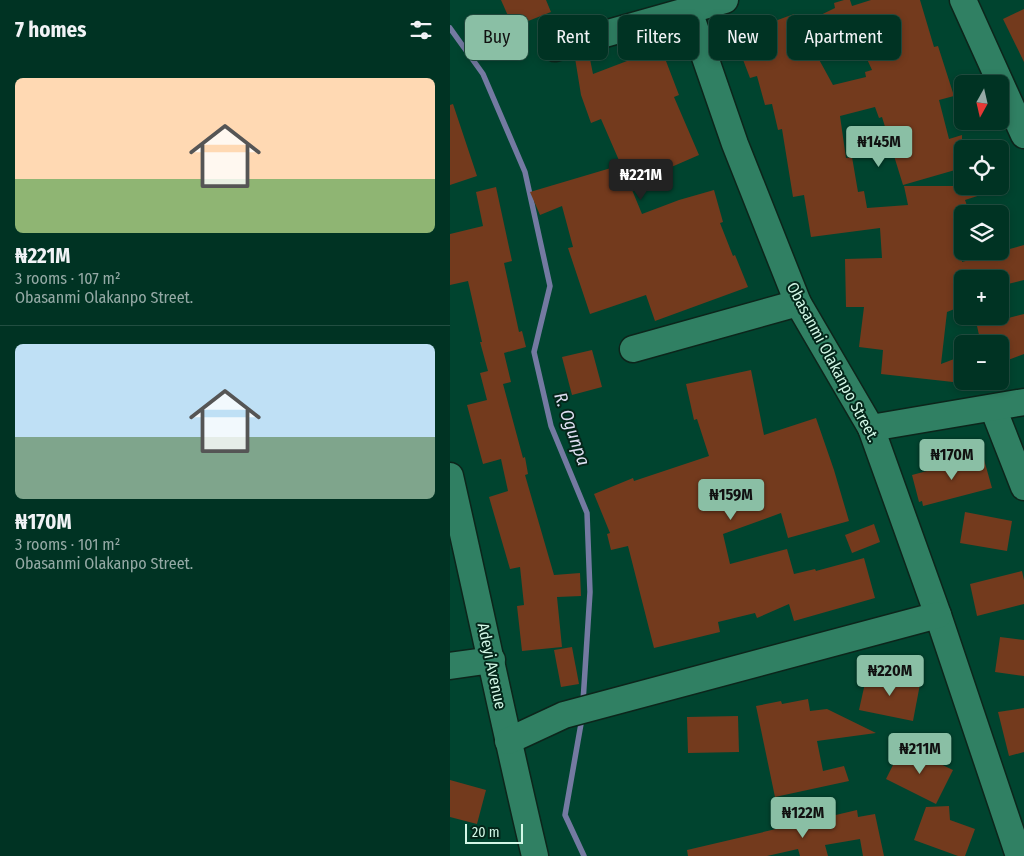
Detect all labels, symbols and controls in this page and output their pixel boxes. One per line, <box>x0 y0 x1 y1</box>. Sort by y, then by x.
chip: Buy <box>465 15 528 60</box>
chip: Rent <box>538 15 608 60</box>
chip: Filters <box>618 15 699 60</box>
chip: New <box>709 15 777 60</box>
chip: Apartment <box>787 15 901 60</box>
icon: filters <box>407 16 435 44</box>
text: 7 homes <box>15 17 86 43</box>
north arrow <box>954 75 1009 130</box>
map controls <box>954 75 1009 390</box>
icon: home <box>180 111 270 201</box>
pin: ₦145M <box>844 126 914 168</box>
text: ₦145M <box>857 132 901 151</box>
button: locate <box>954 140 1009 195</box>
pin: ₦221M <box>606 158 676 201</box>
text: ₦221M <box>620 165 662 184</box>
button: layers <box>954 205 1009 260</box>
text: ₦221M <box>15 243 70 269</box>
text: 3 rooms · 107 m² <box>15 269 121 288</box>
button: + <box>954 270 1009 325</box>
street label: Obasanmi Olakanpo Street. <box>783 279 883 445</box>
text: Obasanmi Olakanpo Street. <box>15 288 193 307</box>
button: − <box>954 335 1009 390</box>
icon: home <box>180 376 270 466</box>
water label: R. Ogunpa <box>549 389 595 469</box>
pin: ₦170M <box>917 438 987 481</box>
text: ₦170M <box>930 445 974 464</box>
pin: ₦159M <box>696 478 766 521</box>
text: ₦159M <box>709 485 753 504</box>
text: ₦170M <box>15 509 72 535</box>
text: 3 rooms · 101 m² <box>15 535 120 554</box>
text: Obasanmi Olakanpo Street. <box>15 554 193 573</box>
street label: Adeyi Avenue <box>474 621 510 711</box>
pin: ₦220M <box>855 654 925 697</box>
text: ₦220M <box>868 661 912 680</box>
pin: ₦211M <box>885 732 955 775</box>
text: ₦211M <box>899 739 941 758</box>
pin: ₦122M <box>768 796 838 839</box>
text: ₦122M <box>782 803 824 822</box>
scale bar <box>465 821 522 844</box>
text: 20 m <box>472 824 500 841</box>

